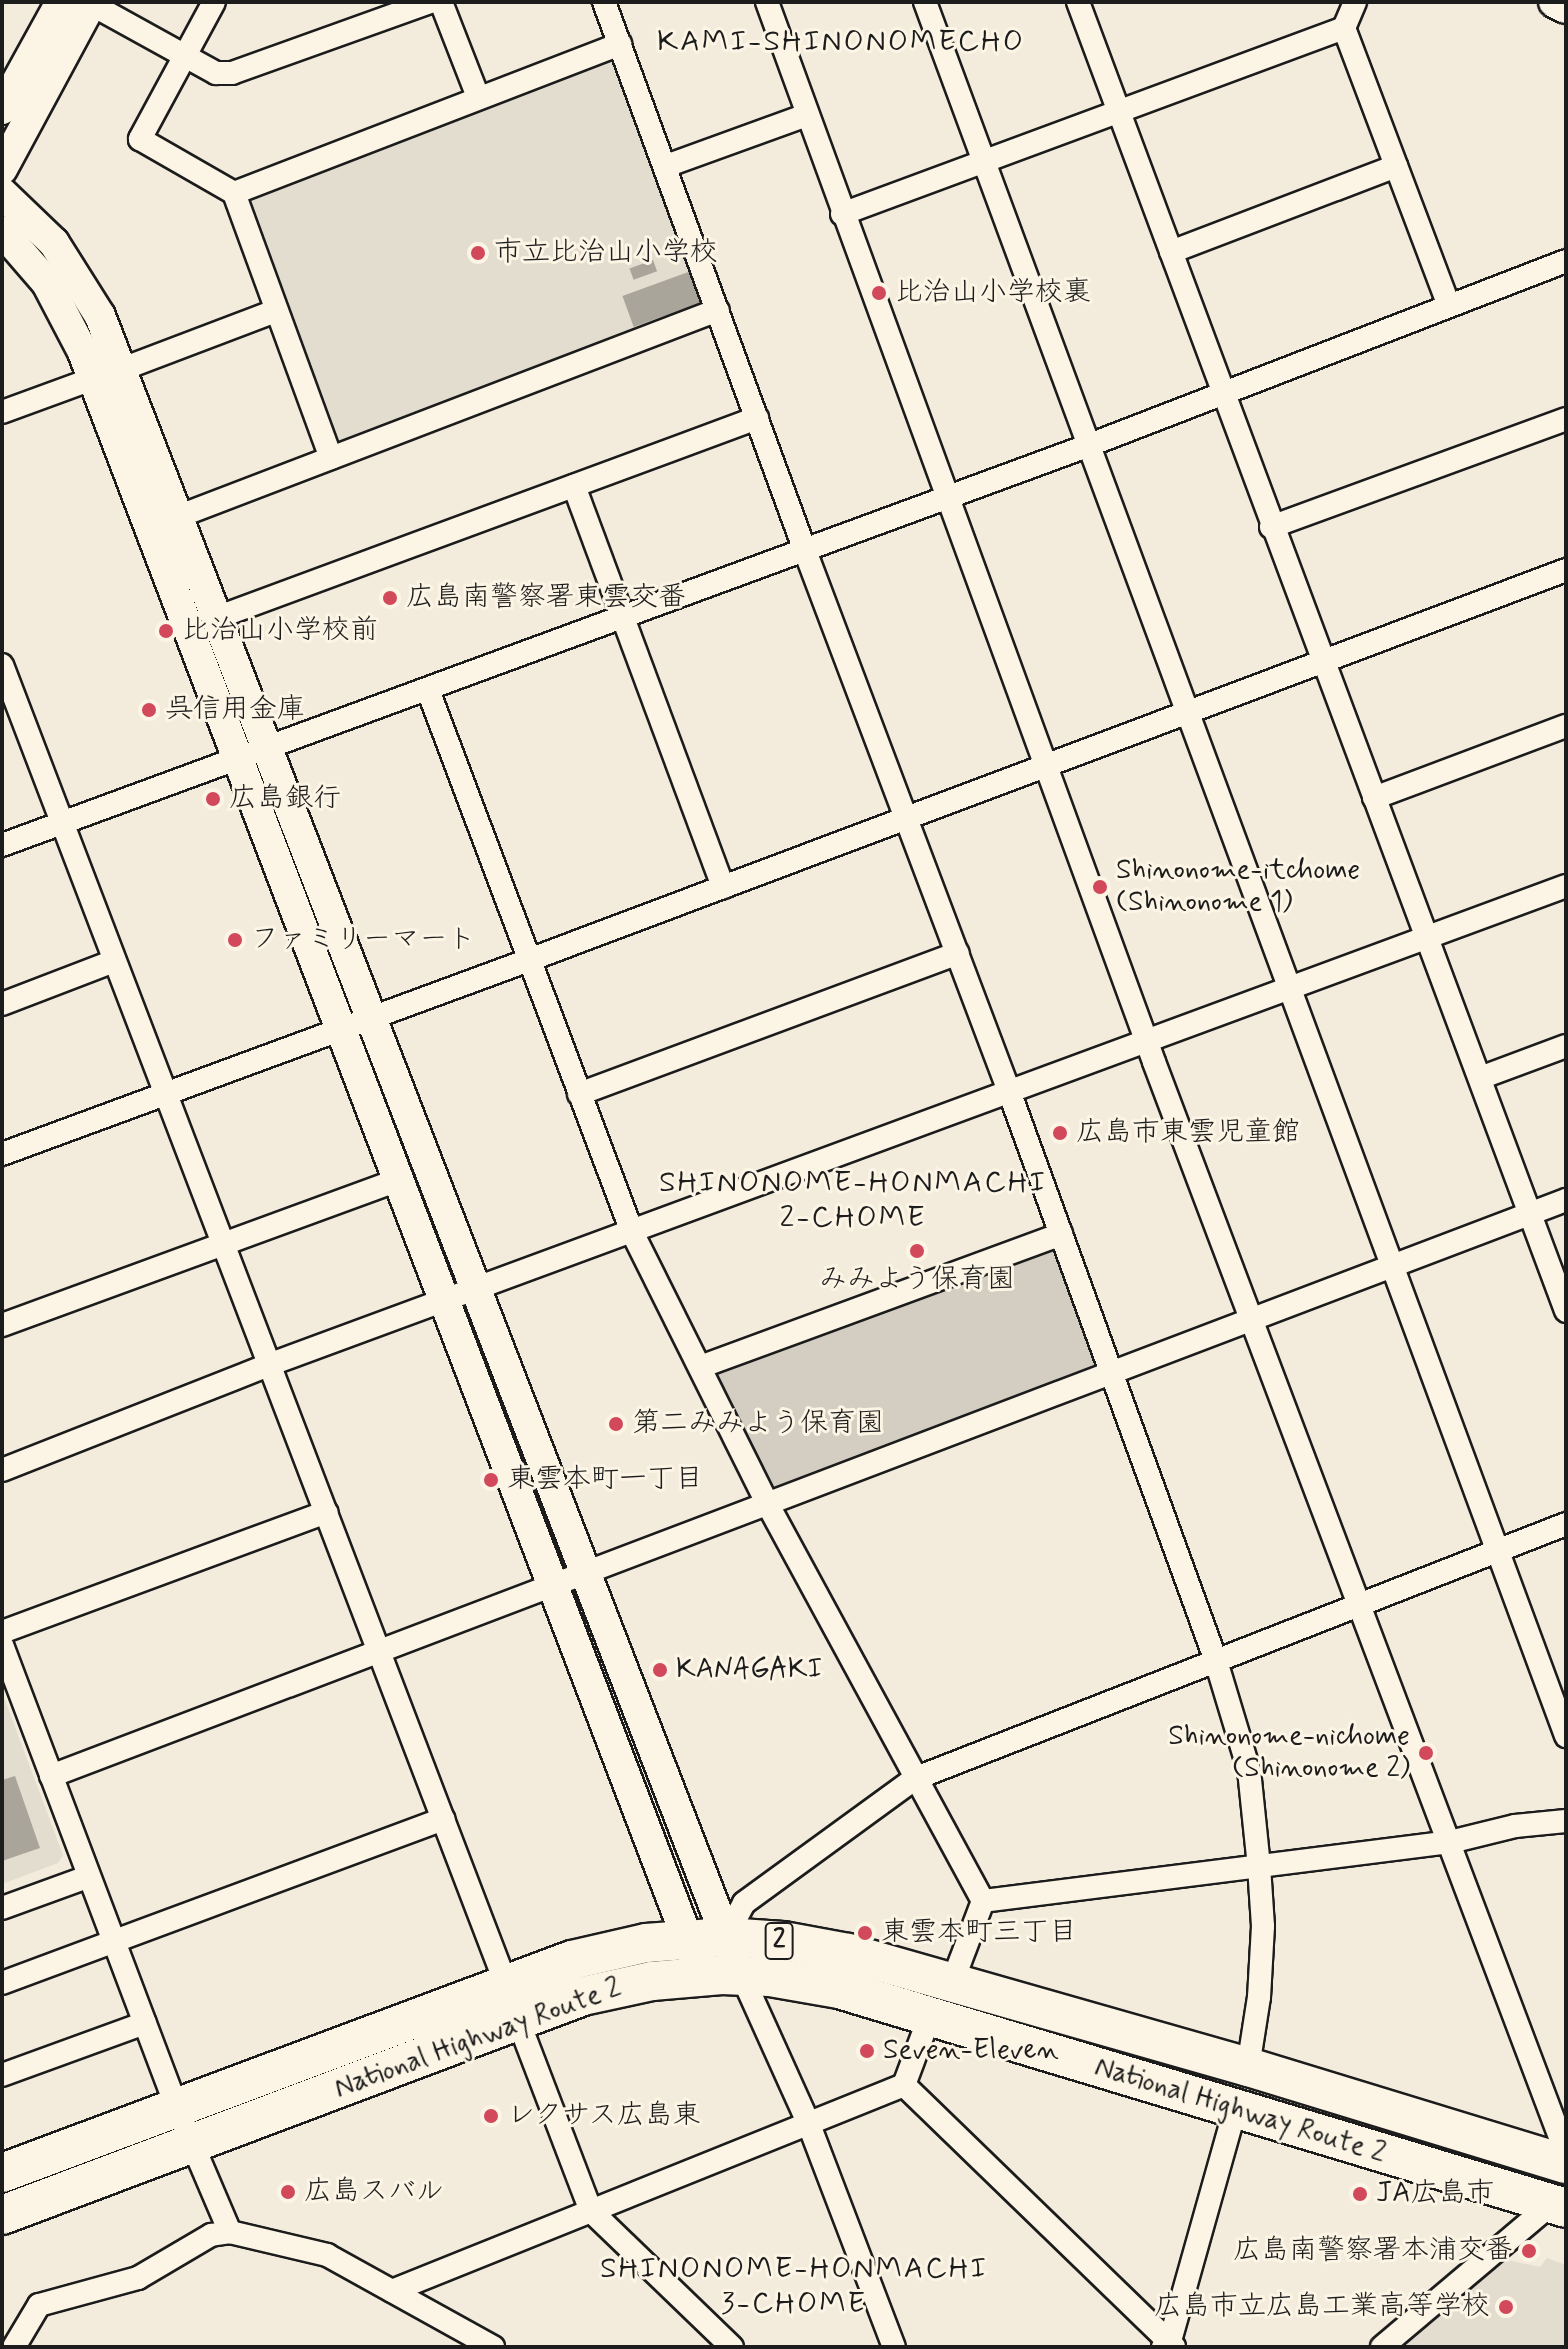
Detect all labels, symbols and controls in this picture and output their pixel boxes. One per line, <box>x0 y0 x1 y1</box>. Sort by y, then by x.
district label: KAMI-SHINONOMECHO <box>659 24 1023 60</box>
place label: 市立比治山小学校 <box>494 236 718 270</box>
marker: 市立比治山小学校 <box>469 244 487 262</box>
place label: 比治山小学校裏 <box>895 276 1091 310</box>
marker: 比治山小学校裏 <box>870 284 888 302</box>
place label: 広島南警察署東雲交番 <box>406 581 686 615</box>
marker: 広島南警察署東雲交番 <box>381 589 399 607</box>
place label: 比治山小学校前 <box>182 614 378 648</box>
marker: 比治山小学校前 <box>157 622 175 640</box>
place label: 呉信用金庫 <box>165 693 305 727</box>
marker: 呉信用金庫 <box>140 701 158 719</box>
place label: 広島銀行 <box>229 782 341 816</box>
marker: 広島銀行 <box>204 790 222 808</box>
place label: Shinonome-itchome (Shinonome 1) <box>1116 854 1360 920</box>
marker: Shinonome-itchome (Shinonome 1) <box>1091 878 1109 896</box>
place label: ファミリーマート <box>251 923 475 957</box>
marker: ファミリーマート <box>226 931 244 949</box>
place label: 広島市東雲児童館 <box>1076 1116 1300 1150</box>
marker: 広島市東雲児童館 <box>1051 1124 1069 1142</box>
district label: SHINONOME-HONMACHI 2-CHOME <box>667 1165 1039 1236</box>
marker: みみよう保育園 <box>908 1242 926 1260</box>
place label: みみよう保育園 <box>819 1263 1015 1297</box>
place label: 第二みみよう保育園 <box>632 1407 884 1441</box>
marker: 第二みみよう保育園 <box>607 1415 625 1433</box>
place label: 東雲本町一丁目 <box>507 1463 703 1497</box>
marker: 東雲本町一丁目 <box>482 1471 500 1489</box>
place label: KANAGAKI <box>676 1653 822 1687</box>
marker: KANAGAKI <box>651 1661 669 1679</box>
place label: Shinonome-nichome (Shinonome 2) <box>1168 1720 1410 1786</box>
marker: Shinonome-nichome (Shinonome 2) <box>1417 1744 1435 1762</box>
place label: 東雲本町三丁目 <box>881 1916 1077 1950</box>
road number: 2 <box>763 1919 795 1963</box>
marker: 東雲本町三丁目 <box>856 1924 874 1942</box>
street label: National Highway Route 2 <box>335 1973 621 2105</box>
place label: Seven-Eleven <box>883 2034 1059 2068</box>
marker: Seven-Eleven <box>858 2042 876 2060</box>
street label: National Highway Route 2 <box>1096 2052 1384 2170</box>
place label: レクサス広島東 <box>507 2099 703 2133</box>
marker: レクサス広島東 <box>482 2107 500 2125</box>
place label: 広島スバル <box>304 2175 444 2209</box>
place label: JA広島市 <box>1376 2177 1495 2211</box>
marker: 広島スバル <box>279 2183 297 2201</box>
marker: JA広島市 <box>1351 2185 1369 2203</box>
place label: 広島南警察署本浦交番 <box>1233 2234 1513 2268</box>
marker: 広島南警察署本浦交番 <box>1520 2242 1538 2260</box>
district label: SHINONOME-HONMACHI 3-CHOME <box>608 2251 980 2322</box>
place label: 広島市立広島工業高等学校 <box>1154 2290 1490 2324</box>
marker: 広島市立広島工業高等学校 <box>1497 2298 1515 2316</box>

